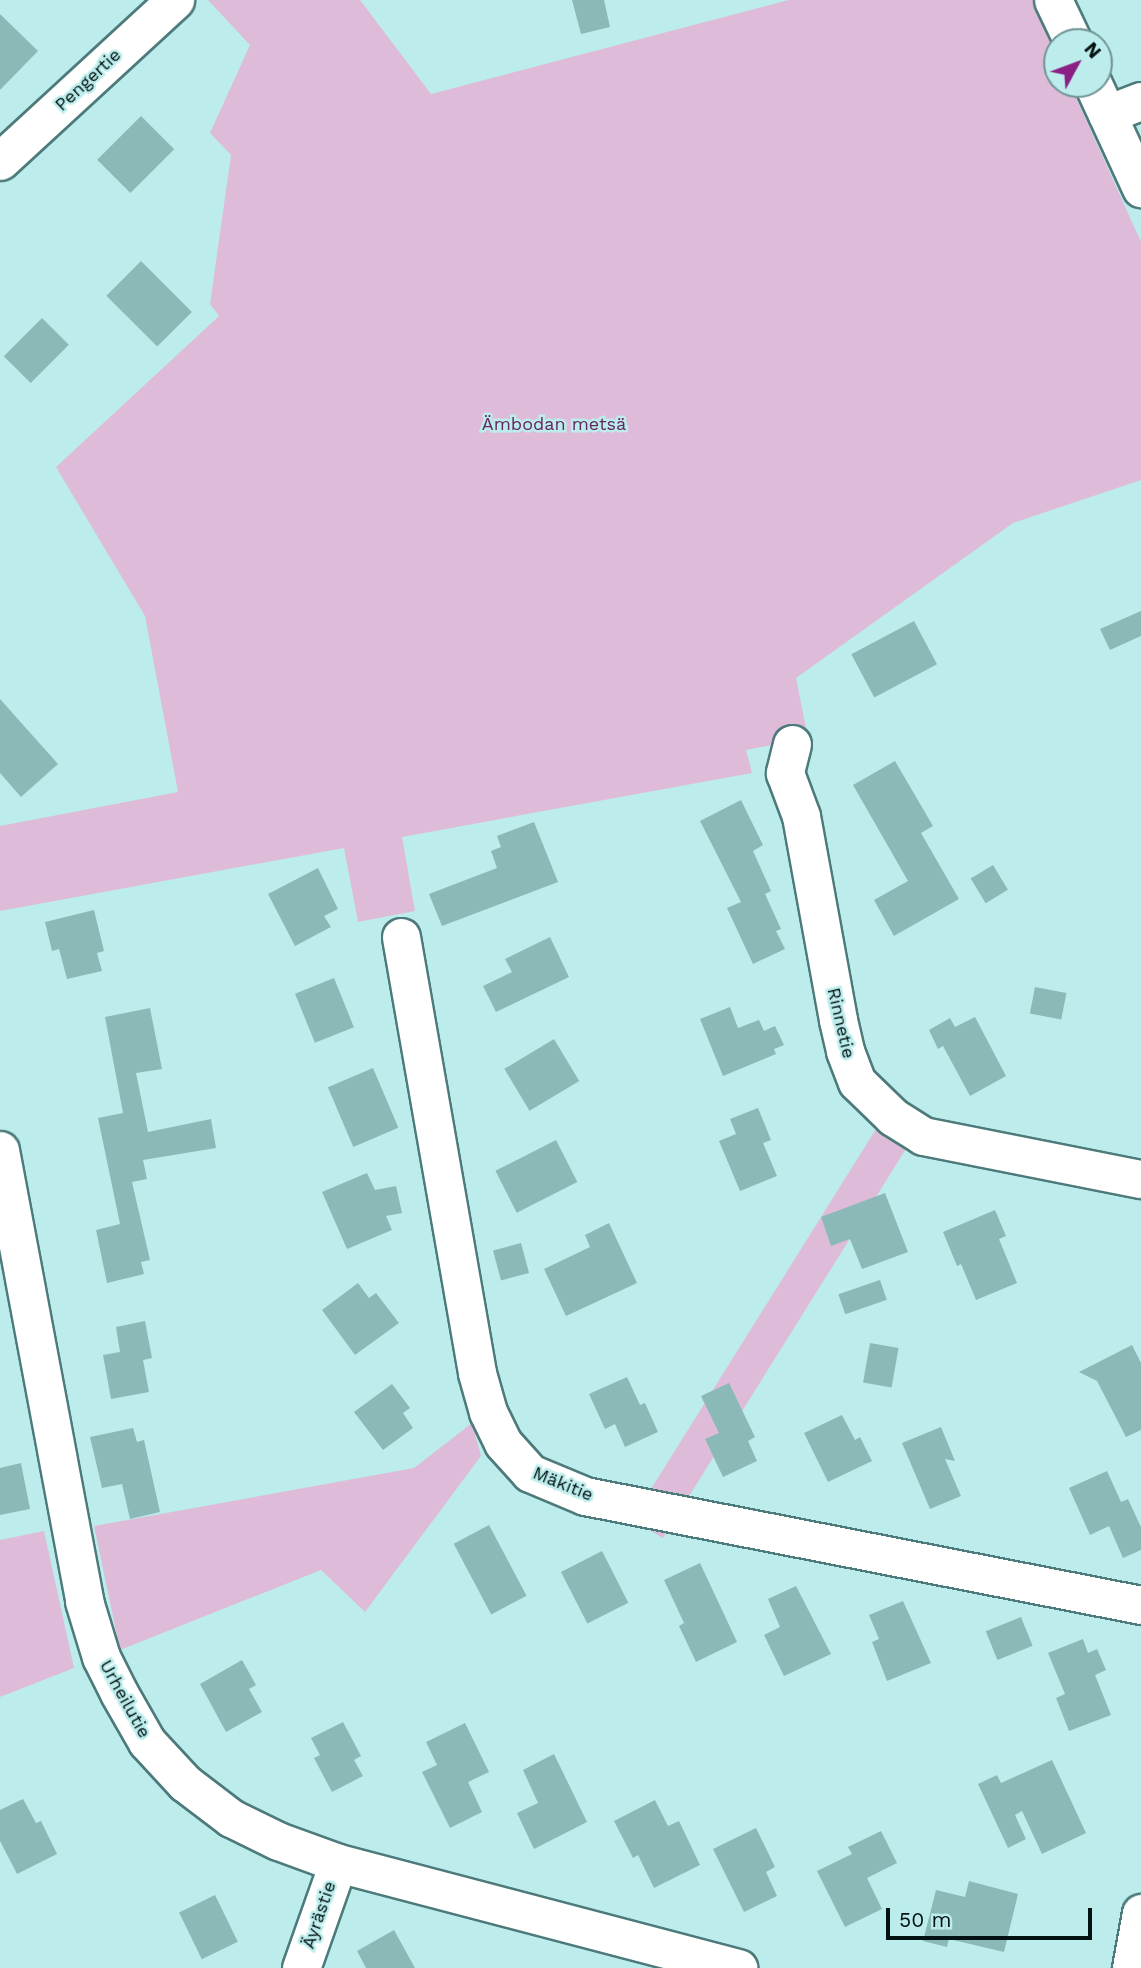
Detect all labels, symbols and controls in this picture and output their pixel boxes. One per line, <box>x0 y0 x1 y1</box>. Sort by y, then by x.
north arrow <box>1043 28 1113 98</box>
text: N <box>1079 37 1106 63</box>
street label: Pengertie <box>51 44 125 116</box>
park label: Ämbodan metsä <box>482 413 626 435</box>
street label: Rinnetie <box>822 986 860 1060</box>
street label: Mäkitie <box>530 1462 596 1506</box>
street label: Urheilutie <box>95 1656 155 1742</box>
street label: Äyrästie <box>297 1878 341 1952</box>
scale bar <box>889 1895 1096 1939</box>
text: 50 m <box>899 1907 951 1932</box>

